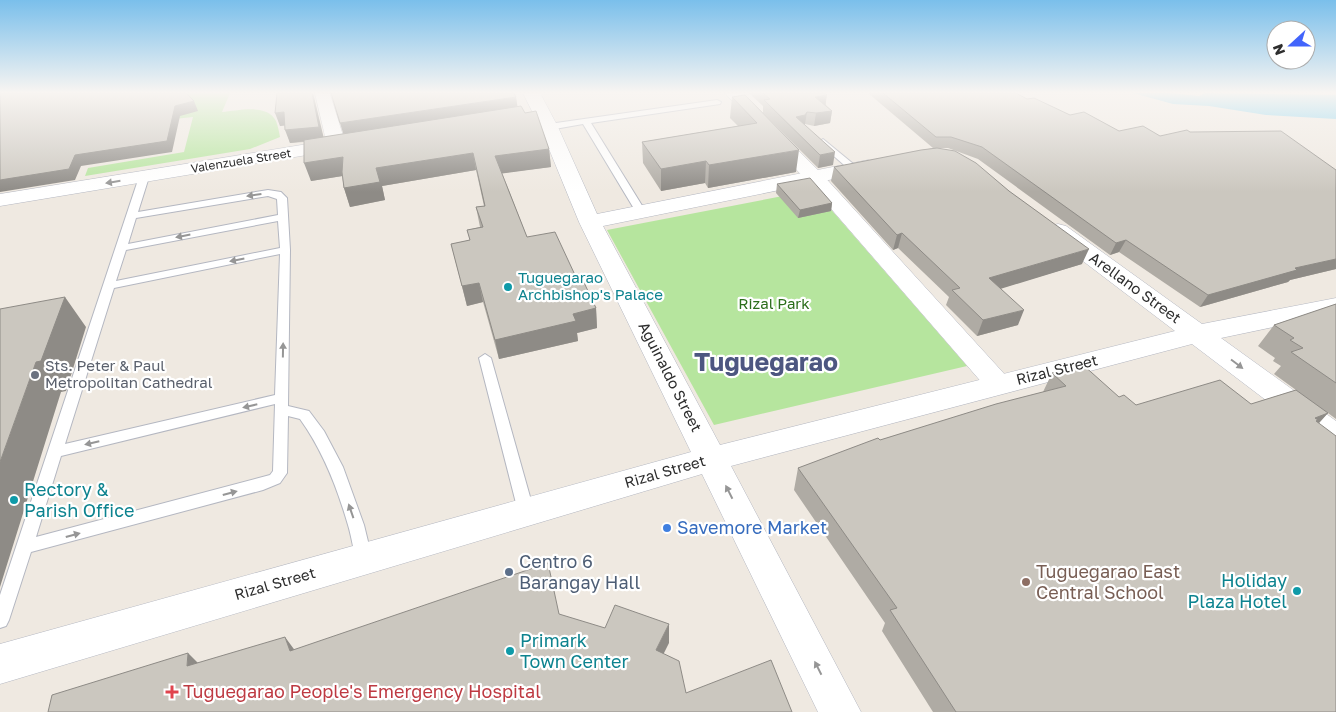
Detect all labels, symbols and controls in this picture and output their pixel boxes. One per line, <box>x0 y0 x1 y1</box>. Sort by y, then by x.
north arrow <box>1266 20 1316 70</box>
text: N <box>1269 42 1288 58</box>
street label: Valenzuela Street <box>190 145 292 176</box>
one-way arrow <box>105 179 121 187</box>
one-way arrow <box>246 191 262 199</box>
one-way arrow <box>175 233 191 241</box>
street label: Arellano Street <box>1086 248 1185 326</box>
one-way arrow <box>229 256 244 264</box>
place label: Tuguegarao Archbishop's Palace <box>518 268 663 303</box>
marker: Tuguegarao Archbishop's Palace <box>502 281 514 293</box>
park label: Rizal Park <box>738 294 810 312</box>
street label: Aguinaldo Street <box>635 319 706 435</box>
one-way arrow <box>279 341 287 357</box>
district label: Tuguegarao <box>694 346 838 377</box>
street label: Rizal Street <box>1014 350 1099 388</box>
place label: Sts. Peter & Paul Metropolitan Cathedral <box>45 356 213 391</box>
one-way arrow <box>1230 358 1243 369</box>
marker: Sts. Peter & Paul Metropolitan Cathedral <box>29 369 41 381</box>
one-way arrow <box>242 402 257 410</box>
one-way arrow <box>84 439 99 447</box>
street label: Rizal Street <box>622 451 707 491</box>
place label: Rectory & Parish Office <box>24 478 134 521</box>
one-way arrow <box>725 485 733 499</box>
one-way arrow <box>222 489 237 497</box>
marker: Rectory & Parish Office <box>8 494 20 506</box>
one-way arrow <box>347 503 355 518</box>
place label: Savemore Market <box>677 516 827 538</box>
marker: Savemore Market <box>661 522 673 534</box>
one-way arrow <box>65 531 80 539</box>
place label: Centro 6 Barangay Hall <box>519 550 640 593</box>
place label: Tuguegarao East Central School <box>1036 560 1180 603</box>
street label: Rizal Street <box>232 563 317 603</box>
marker: Centro 6 Barangay Hall <box>503 566 515 578</box>
place label: Holiday Plaza Hotel <box>1188 569 1287 612</box>
marker: Tuguegarao East Central School <box>1020 576 1032 588</box>
marker: Holiday Plaza Hotel <box>1291 585 1303 597</box>
place label: Primark Town Center <box>520 629 629 672</box>
marker: Primark Town Center <box>504 645 516 657</box>
one-way arrow <box>814 661 822 676</box>
place label: Tuguegarao People's Emergency Hospital <box>183 680 541 702</box>
marker: Tuguegarao People's Emergency Hospital <box>165 685 179 699</box>

